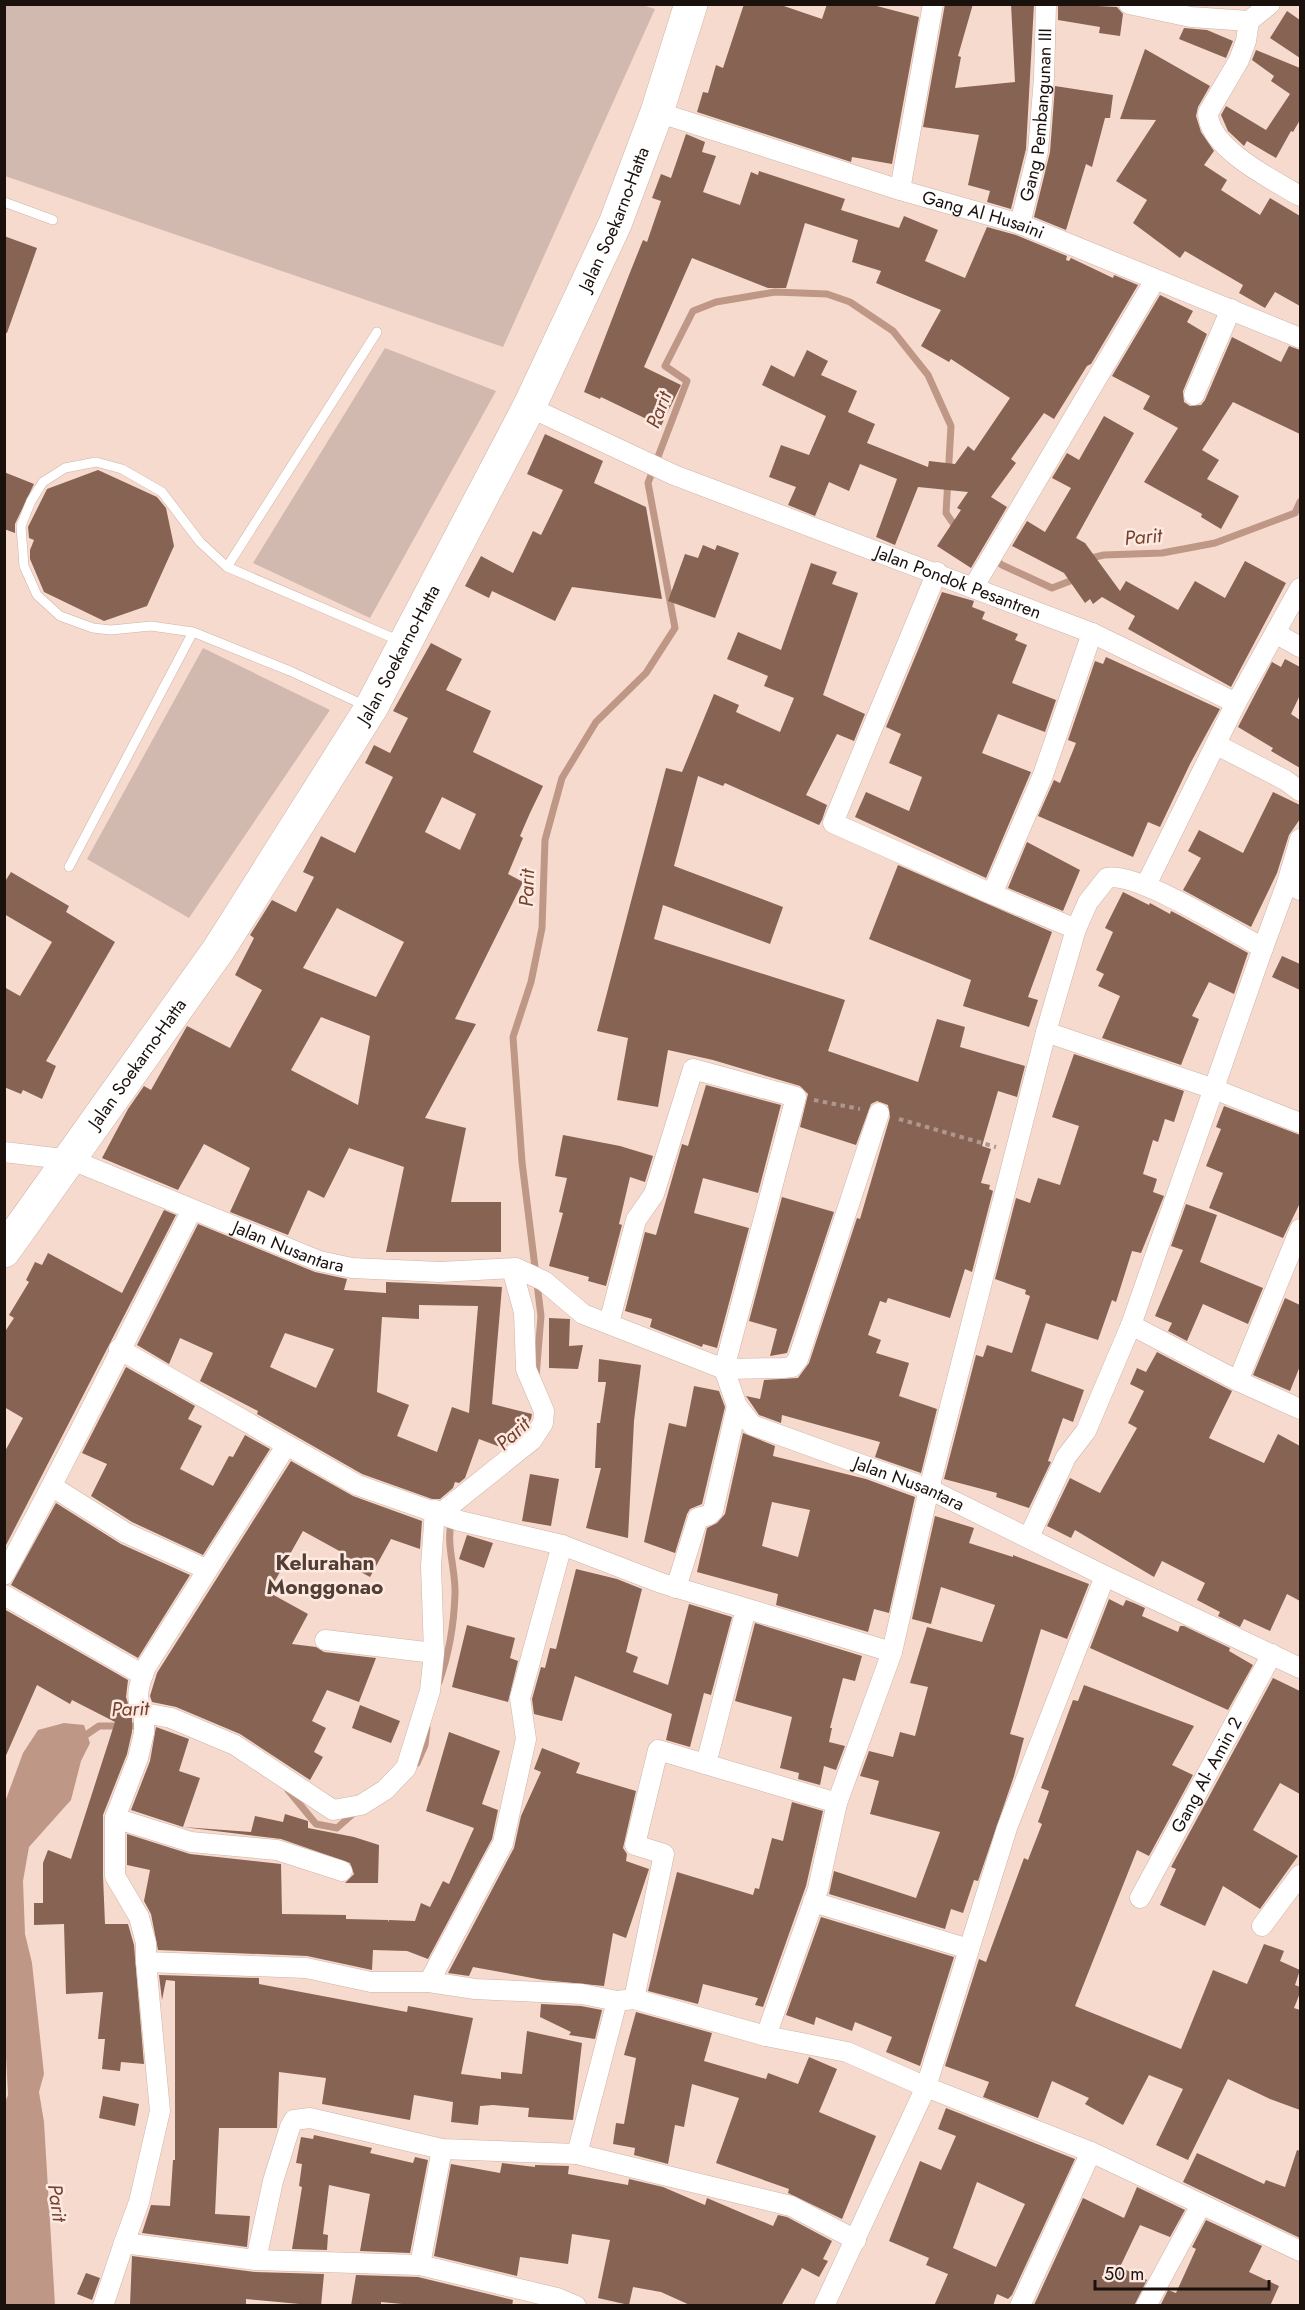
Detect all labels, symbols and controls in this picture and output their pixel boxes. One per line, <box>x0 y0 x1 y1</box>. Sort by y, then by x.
street label: Gang Pembangunan III <box>1013 28 1058 204</box>
street label: Jalan Soekarno-Hatta <box>571 143 656 297</box>
street label: Gang Al Husaini <box>919 184 1048 246</box>
water label: Parit <box>639 386 680 433</box>
water label: Parit <box>1123 521 1164 553</box>
street label: Jalan Pondok Pesantren <box>870 539 1045 626</box>
street label: Jalan Soekarno-Hatta <box>350 580 446 731</box>
water label: Parit <box>512 867 542 907</box>
street label: Jalan Soekarno-Hatta <box>81 993 193 1136</box>
street label: Jalan Nusantara <box>227 1213 346 1279</box>
water label: Parit <box>489 1410 538 1457</box>
street label: Jalan Nusantara <box>848 1449 969 1518</box>
district label: Kelurahan Monggonao <box>267 1548 383 1602</box>
water label: Parit <box>111 1694 151 1724</box>
street label: Gang Al- Amin 2 <box>1165 1712 1249 1838</box>
water label: Parit <box>40 2182 74 2225</box>
scale bar <box>1095 2253 1269 2291</box>
text: 50 m <box>1104 2261 1144 2287</box>

